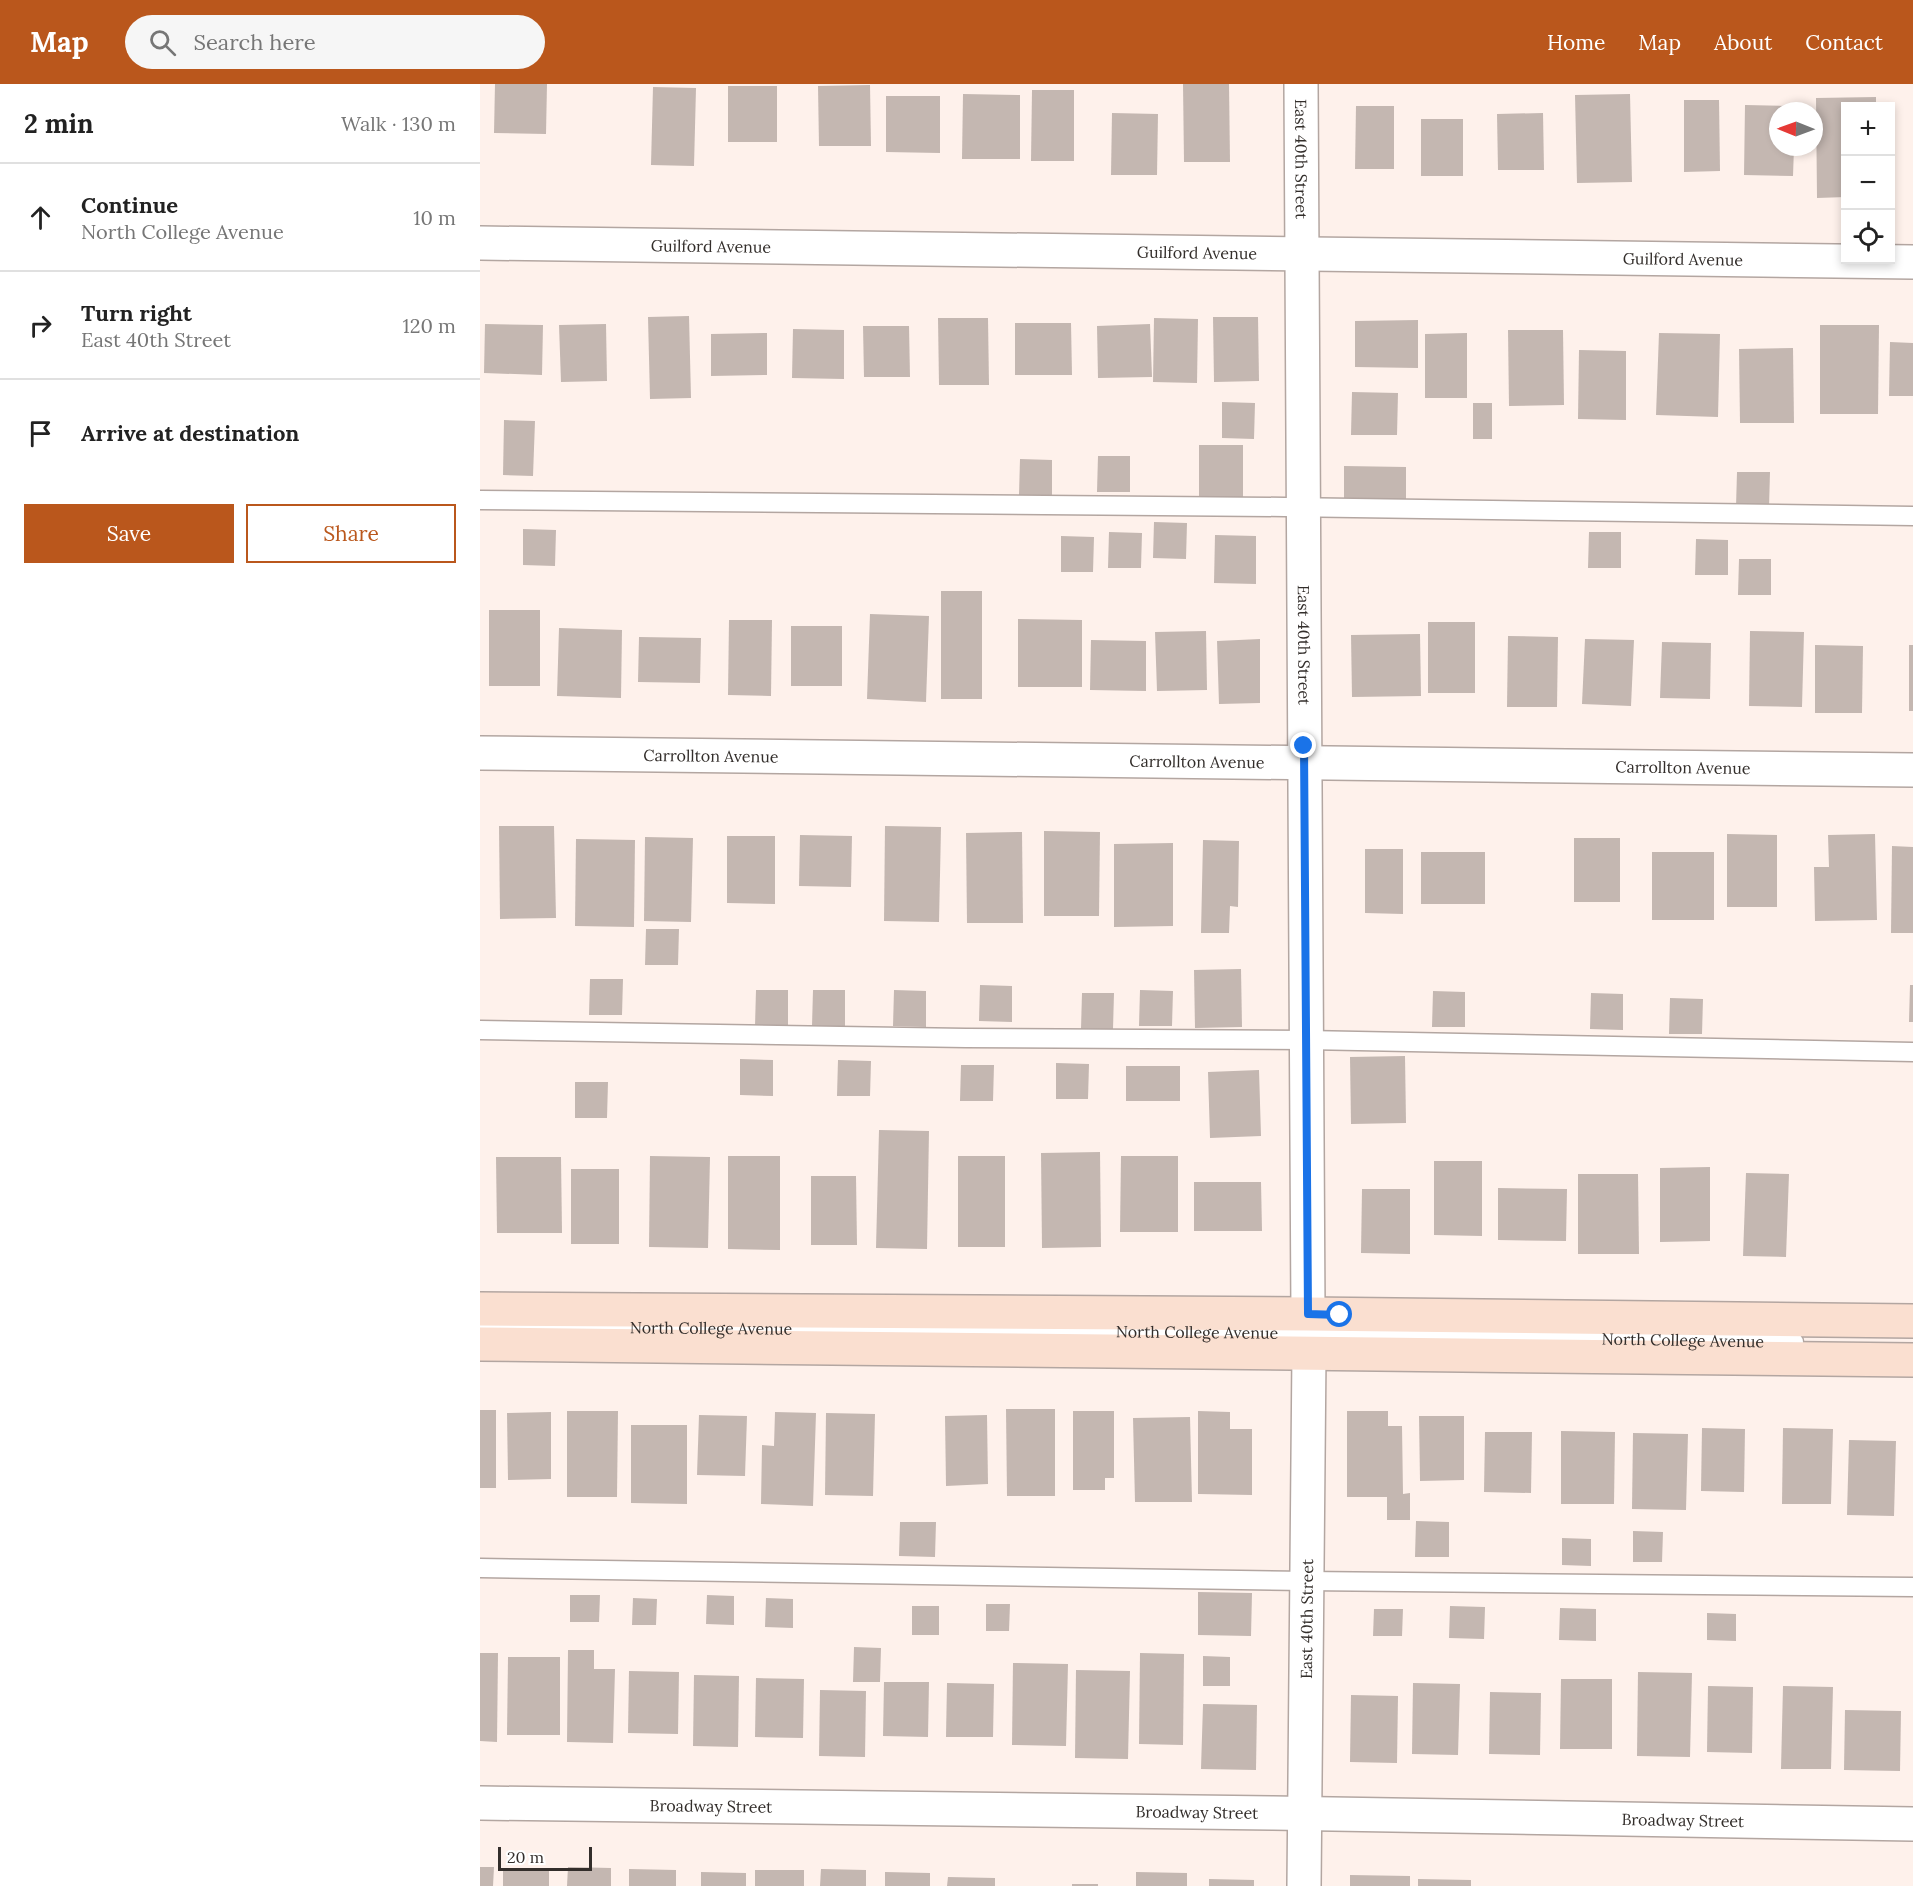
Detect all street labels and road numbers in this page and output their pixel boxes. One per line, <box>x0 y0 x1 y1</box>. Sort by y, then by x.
street label: East 40th Street <box>1291 99 1312 220</box>
street label: Guilford Avenue <box>651 235 772 257</box>
street label: Guilford Avenue <box>1137 242 1258 263</box>
street label: Guilford Avenue <box>1623 248 1743 270</box>
street label: East 40th Street <box>1294 585 1315 706</box>
street label: Carrollton Avenue <box>643 745 779 767</box>
street label: Carrollton Avenue <box>1129 751 1265 772</box>
street label: Carrollton Avenue <box>1615 756 1751 778</box>
street label: North College Avenue <box>630 1317 793 1339</box>
street label: North College Avenue <box>1116 1321 1279 1343</box>
street label: North College Avenue <box>1601 1328 1765 1351</box>
street label: East 40th Street <box>1296 1558 1317 1679</box>
street label: Broadway Street <box>650 1795 773 1817</box>
street label: Broadway Street <box>1136 1801 1259 1823</box>
street label: Broadway Street <box>1621 1809 1745 1831</box>

